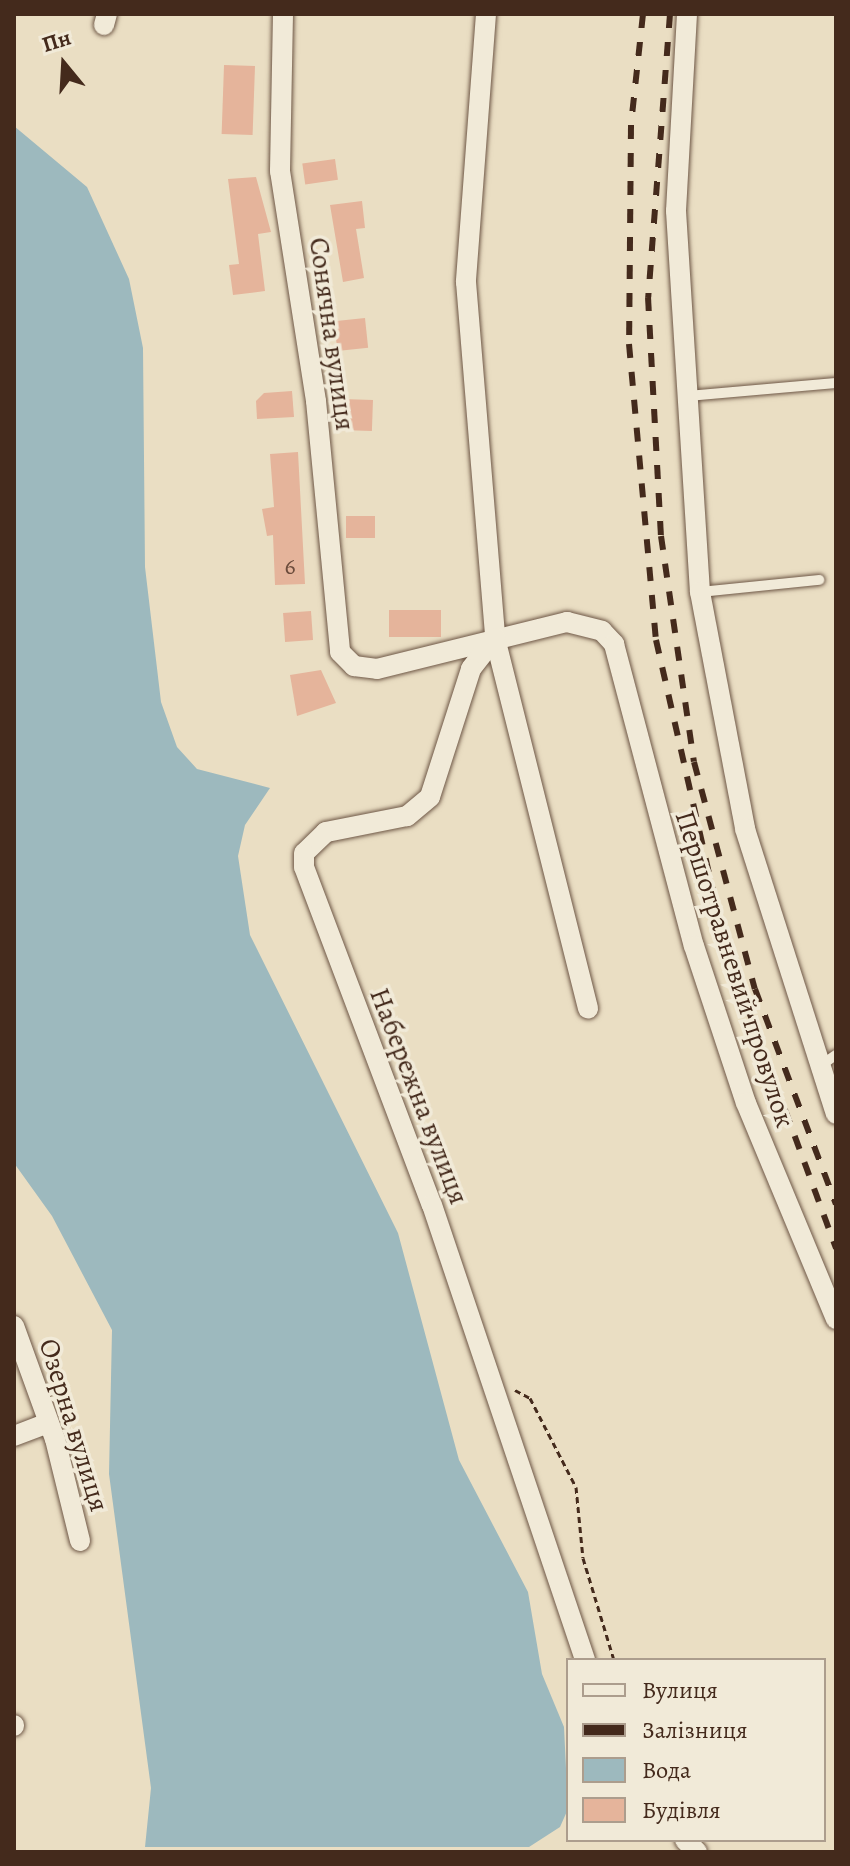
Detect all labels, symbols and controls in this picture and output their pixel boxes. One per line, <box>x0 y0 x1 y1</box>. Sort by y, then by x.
text: Пн <box>38 22 75 60</box>
north arrow <box>24 24 104 104</box>
street label: Сонячна вулиця <box>302 235 362 433</box>
house number: 6 <box>284 553 296 581</box>
street label: Першотравневий провулок <box>668 806 802 1132</box>
street label: Набережна вулиця <box>362 983 476 1209</box>
street label: Озерна вулиця <box>32 1334 116 1516</box>
legend <box>566 1658 826 1842</box>
text: Вулиця <box>642 1674 718 1706</box>
text: Залізниця <box>642 1714 748 1746</box>
text: Вода <box>642 1754 691 1786</box>
text: Будівля <box>642 1794 721 1826</box>

